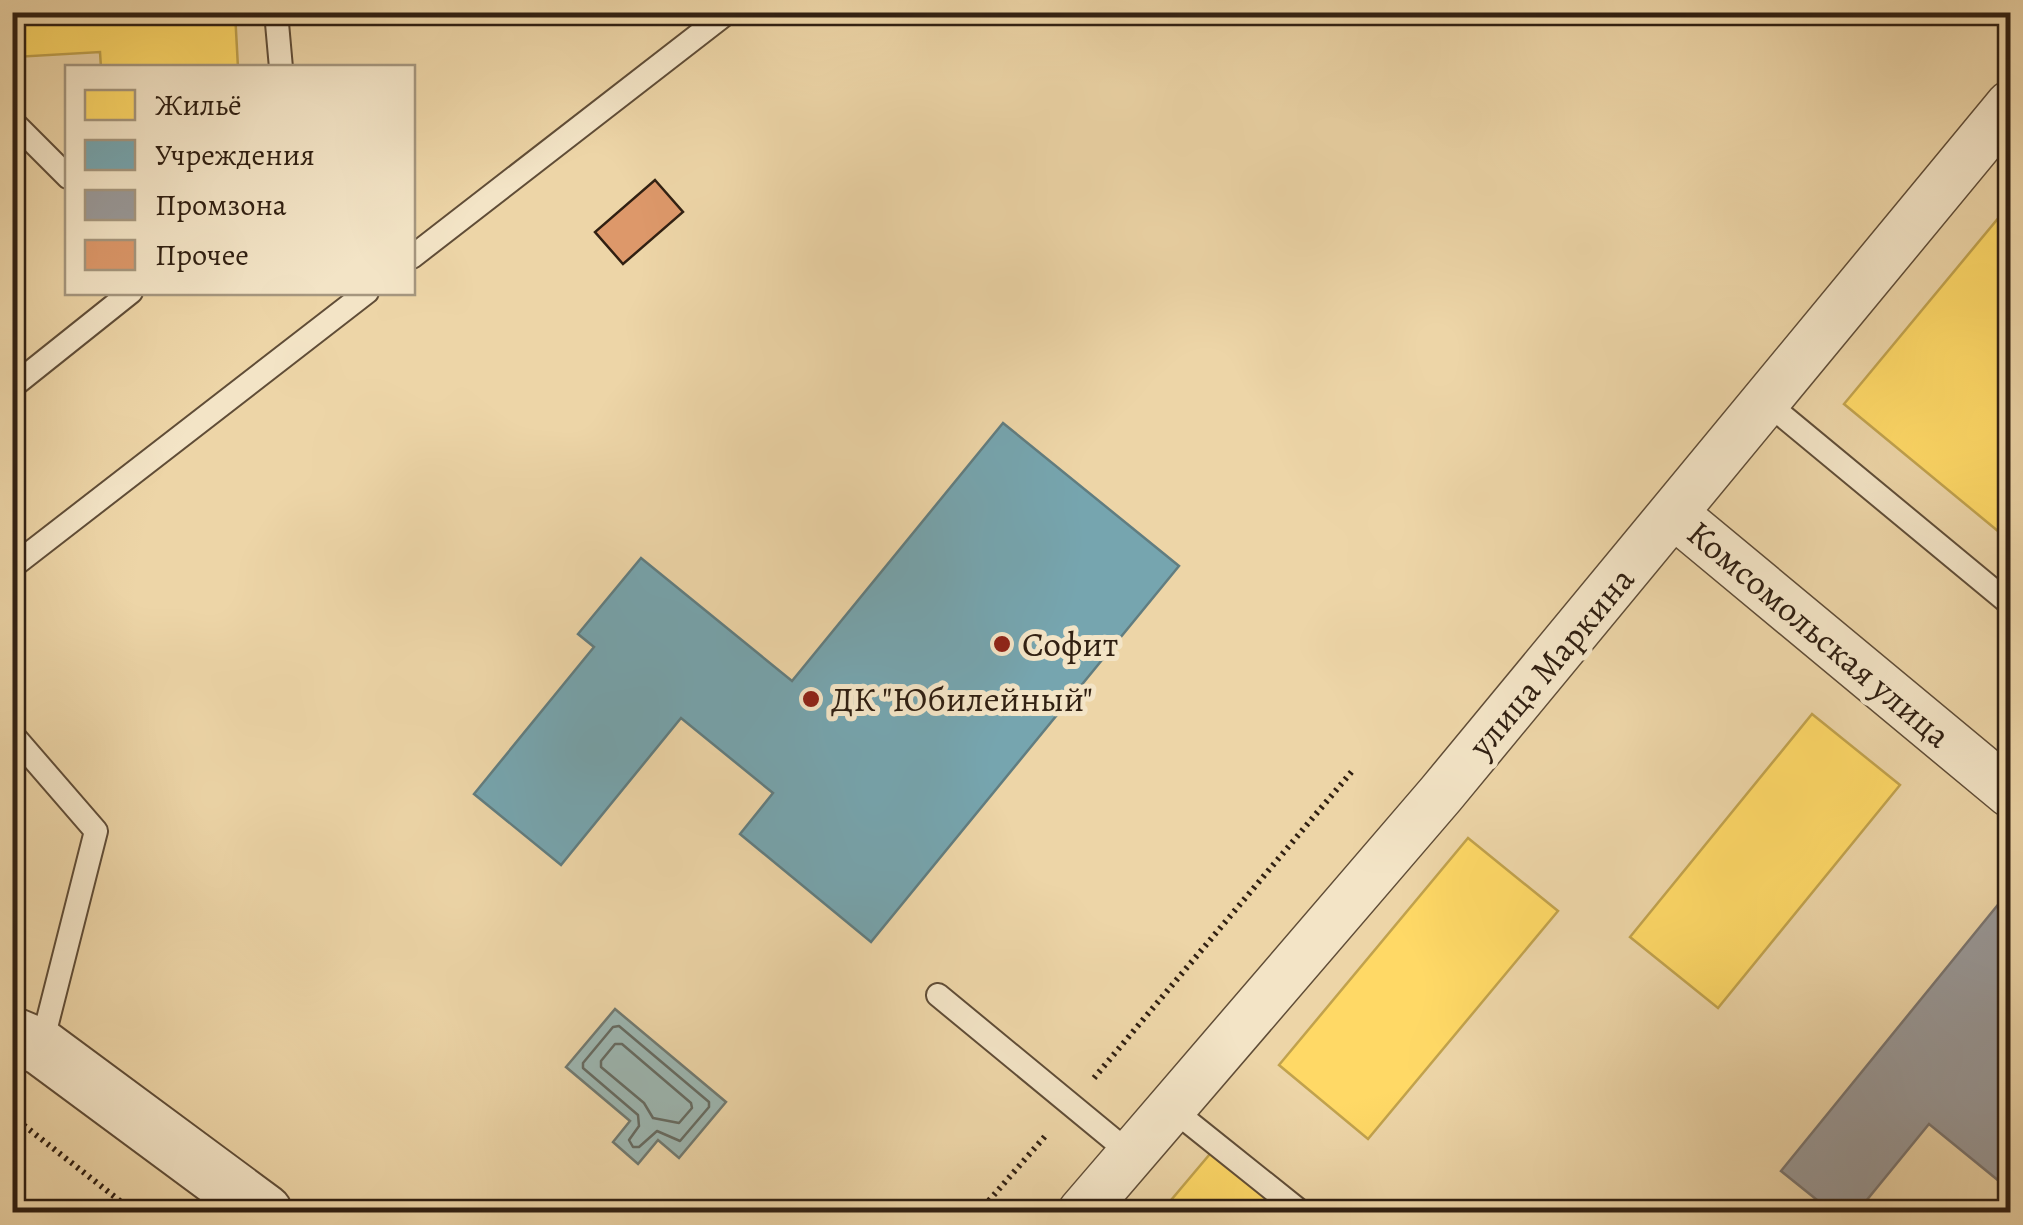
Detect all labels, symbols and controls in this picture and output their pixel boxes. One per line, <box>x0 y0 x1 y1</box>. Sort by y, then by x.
legend <box>65 65 415 295</box>
text: Жильё <box>155 85 242 125</box>
text: Учреждения <box>155 135 315 175</box>
text: Промзона <box>155 185 287 225</box>
text: Прочее <box>155 235 249 275</box>
street label: Комсомольская улица <box>1677 509 1961 759</box>
street label: улица Маркина <box>1456 556 1645 768</box>
place label: Софит <box>1022 620 1118 668</box>
marker: Софит <box>991 633 1013 655</box>
place label: ДК "Юбилейный" <box>831 675 1093 723</box>
marker: ДК "Юбилейный" <box>800 688 822 710</box>

